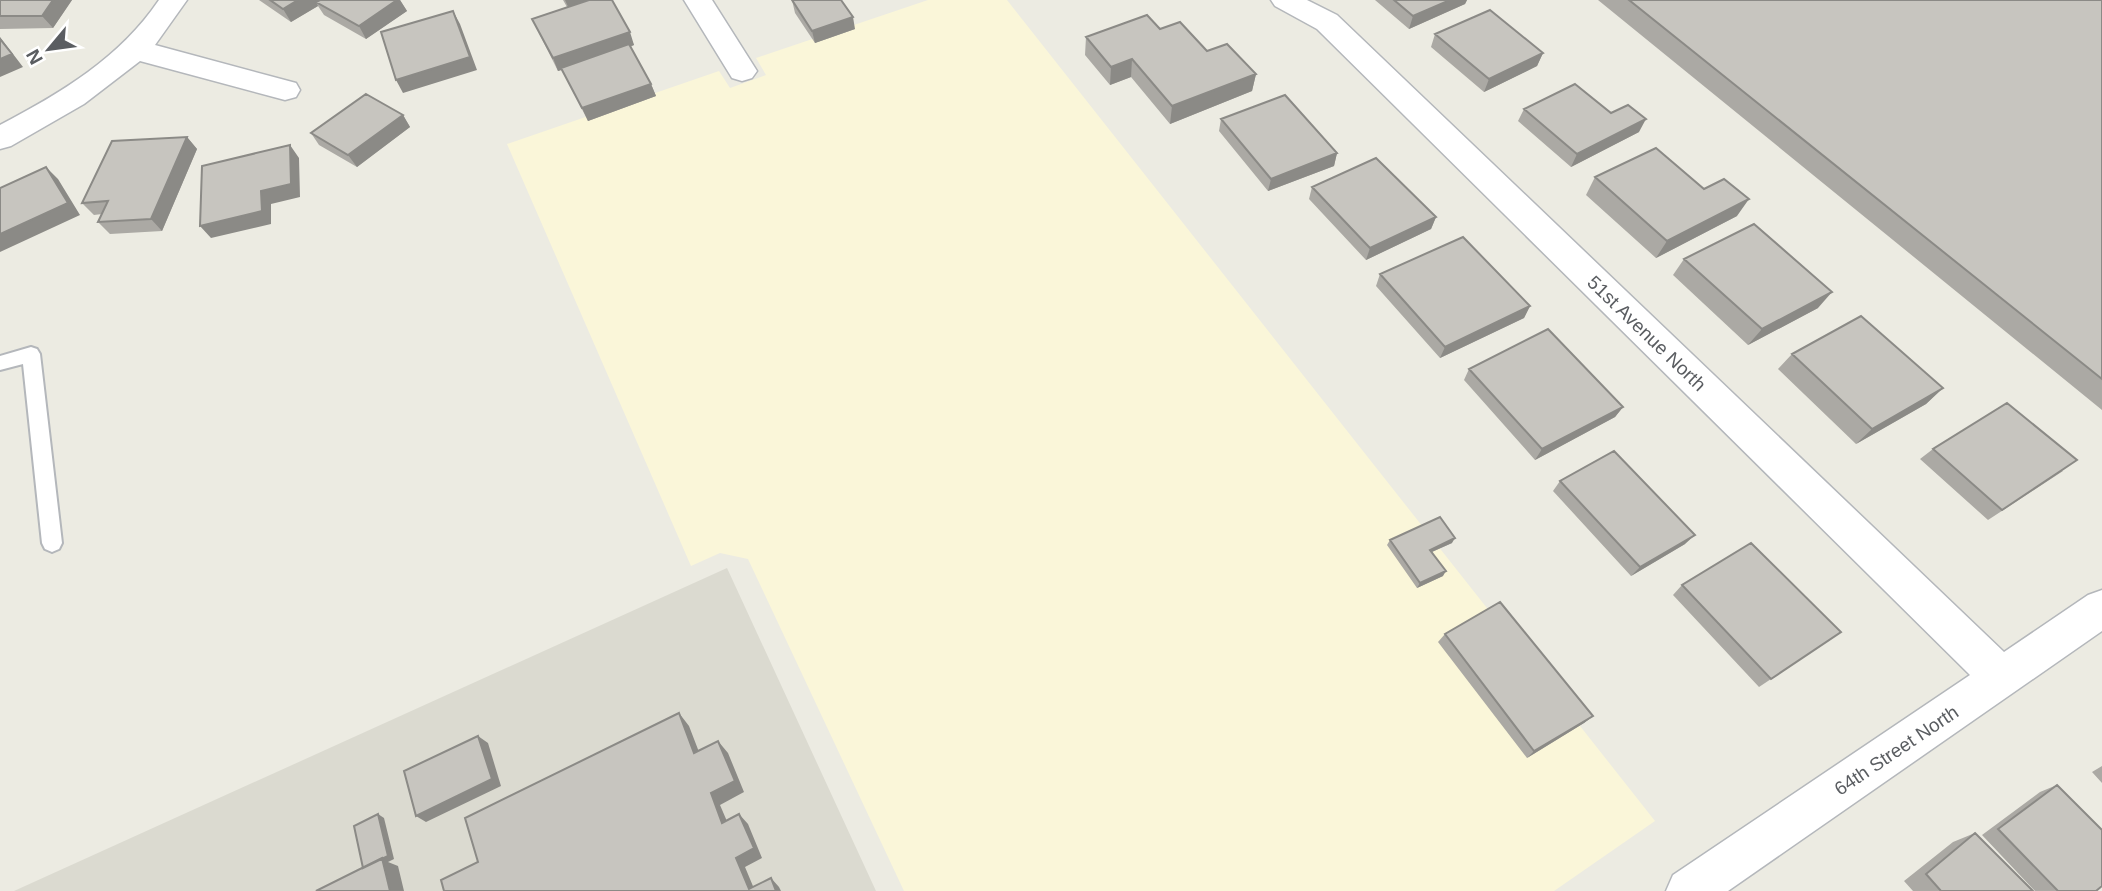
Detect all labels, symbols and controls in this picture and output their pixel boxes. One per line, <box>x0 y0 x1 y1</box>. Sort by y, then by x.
north arrow <box>14 14 84 84</box>
text: N <box>22 46 47 68</box>
street label: 51st Avenue North <box>1583 272 1710 395</box>
street label: 64th Street North <box>1830 701 1962 800</box>

